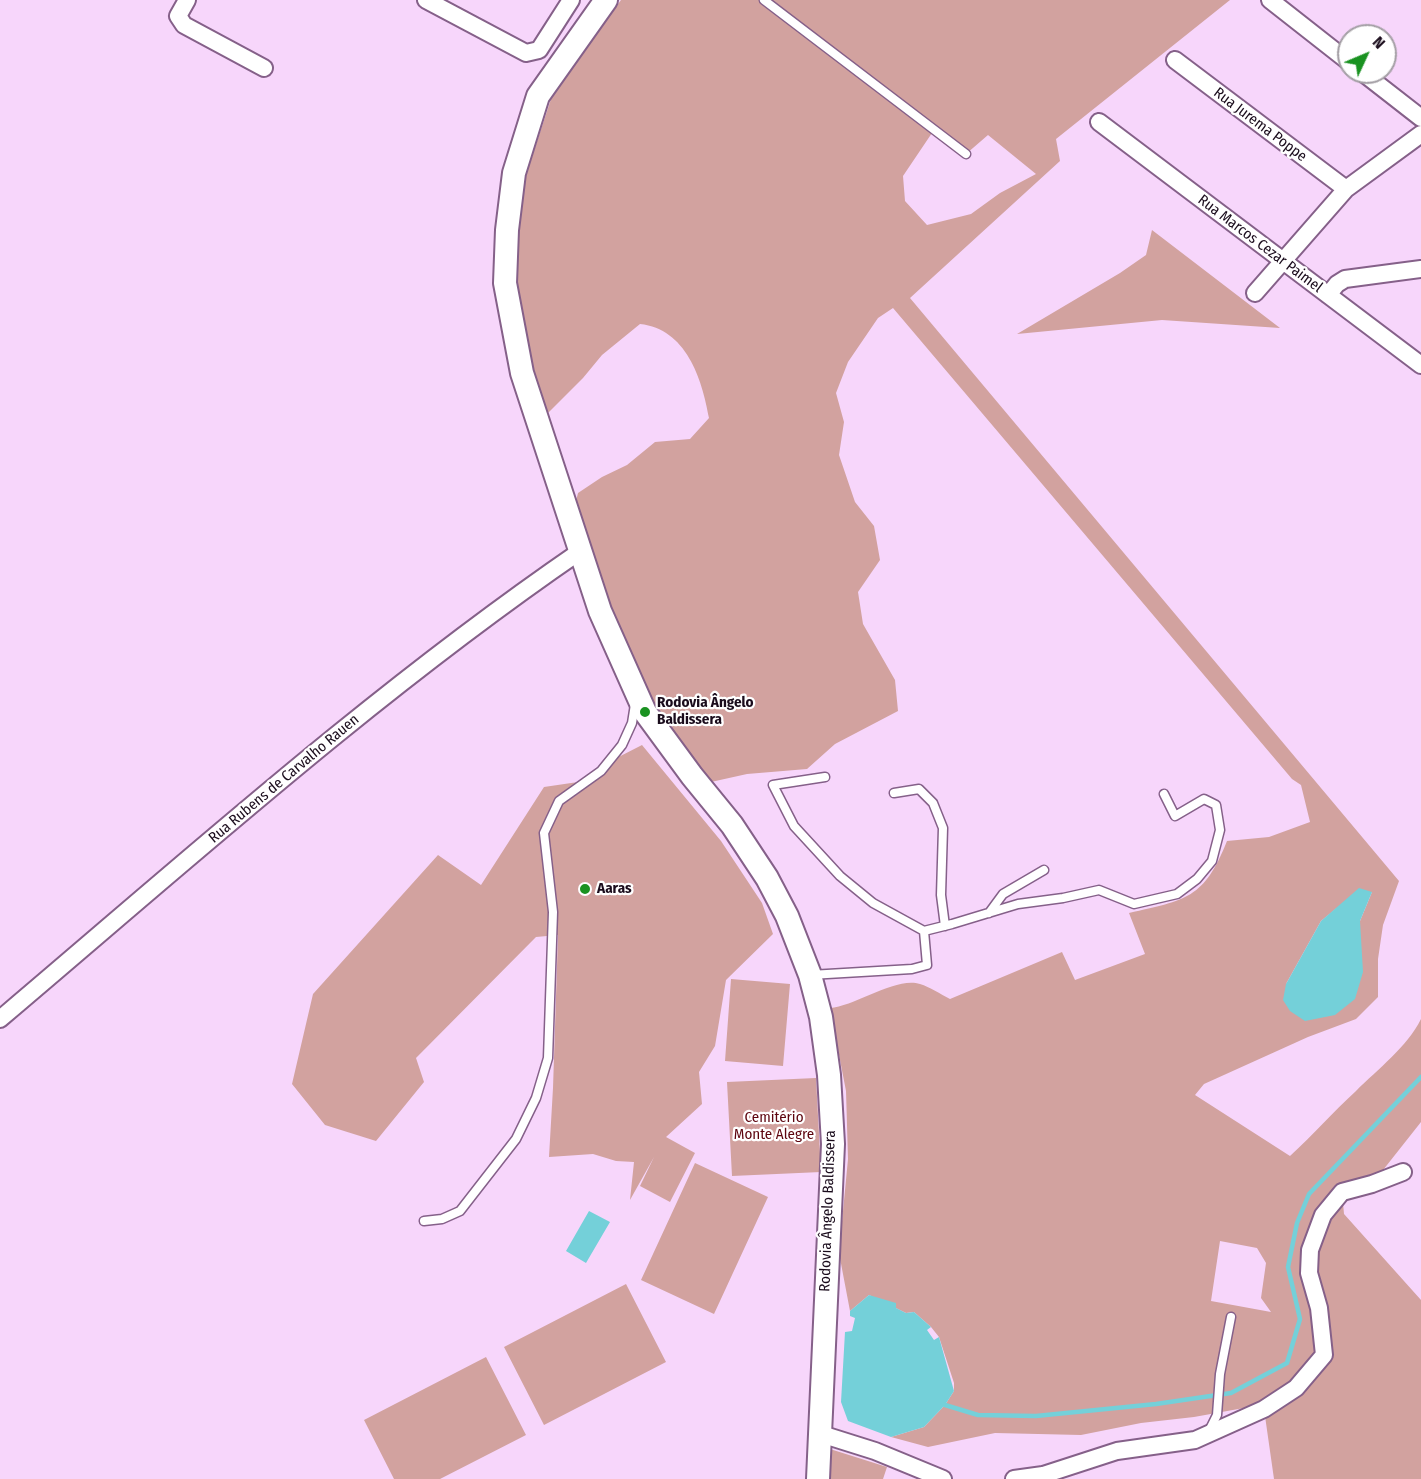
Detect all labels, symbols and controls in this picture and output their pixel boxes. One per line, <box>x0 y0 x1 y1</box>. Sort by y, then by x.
north arrow <box>1337 24 1397 84</box>
text: N <box>1369 32 1389 53</box>
street label: Rua Jurema Poppe <box>1210 84 1310 166</box>
street label: Rua Marcos Cezar Paimel <box>1194 191 1326 297</box>
place label: Rodovia Ângelo Baldissera <box>657 694 754 729</box>
marker: Rodovia Ângelo Baldissera <box>638 705 652 719</box>
street label: Rua Rubens de Carvalho Rauen <box>205 711 363 847</box>
place label: Aaras <box>597 880 632 898</box>
marker: Aaras <box>578 882 592 896</box>
park label: Cemitério Monte Alegre <box>734 1109 814 1144</box>
street label: Rodovia Ângelo Baldissera <box>816 1130 840 1292</box>

